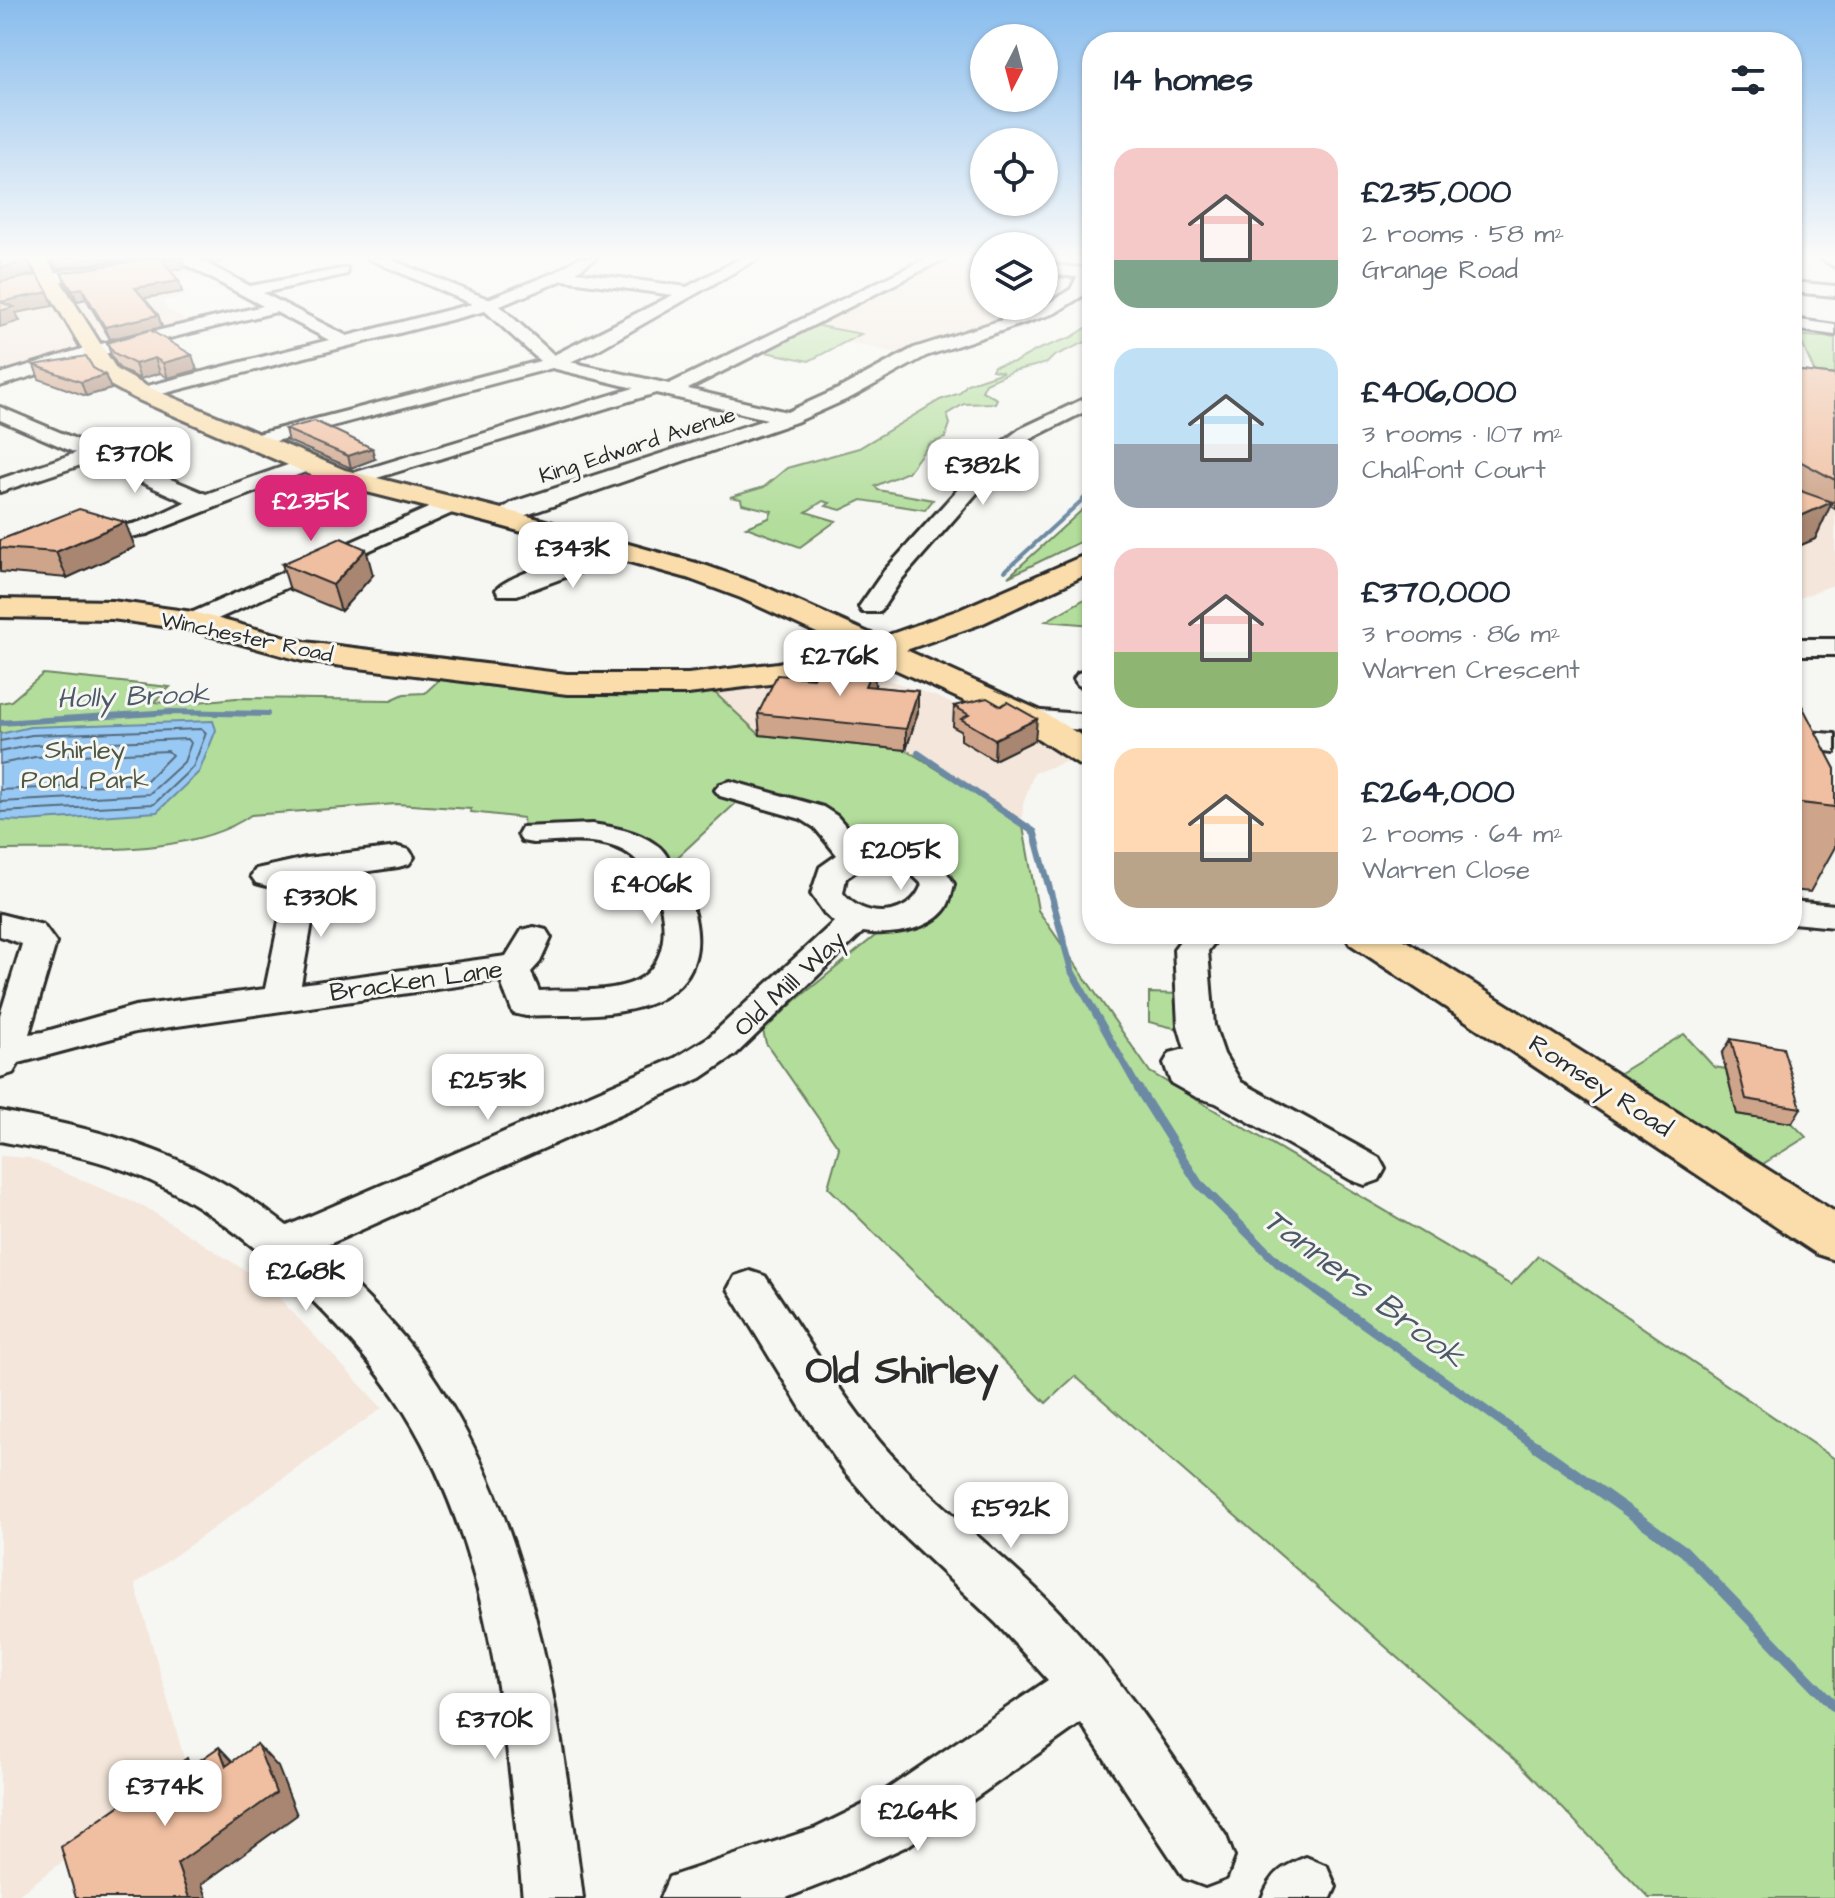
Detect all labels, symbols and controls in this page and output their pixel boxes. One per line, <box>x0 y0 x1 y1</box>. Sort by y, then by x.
north arrow <box>970 24 1058 112</box>
map controls <box>970 24 1058 320</box>
text: 14 homes <box>1114 56 1253 104</box>
icon: filters <box>1726 58 1770 102</box>
button: locate <box>970 128 1058 216</box>
text: £235,000 <box>1362 168 1512 216</box>
icon: home <box>1178 180 1274 276</box>
text: 2 rooms · 58 m² <box>1362 216 1564 252</box>
button: layers <box>970 232 1058 320</box>
text: Grange Road <box>1362 252 1518 288</box>
text: £406,000 <box>1362 368 1517 416</box>
icon: home <box>1178 380 1274 476</box>
street label: King Edward Avenue <box>535 399 740 493</box>
text: 3 rooms · 107 m² <box>1362 416 1563 452</box>
pin: £370K <box>79 427 191 495</box>
text: £370K <box>97 435 173 471</box>
pin: £382K <box>927 439 1039 507</box>
text: £382K <box>946 447 1020 483</box>
text: Chalfont Court <box>1362 452 1546 488</box>
pin: £235K <box>255 475 367 543</box>
text: £235K <box>273 483 349 519</box>
pin: £343K <box>517 522 629 590</box>
text: £343K <box>536 530 610 566</box>
text: £370,000 <box>1362 568 1510 616</box>
icon: home <box>1178 580 1274 676</box>
street label: Winchester Road <box>158 604 336 671</box>
text: 3 rooms · 86 m² <box>1362 616 1561 652</box>
pin: £276K <box>784 630 896 698</box>
text: £276K <box>802 638 878 674</box>
text: Warren Crescent <box>1362 652 1580 688</box>
water label: Holly Brook <box>56 674 211 720</box>
park label: Shirley Pond Park <box>21 732 149 798</box>
text: £264,000 <box>1362 768 1515 816</box>
icon: home <box>1178 780 1274 876</box>
text: 2 rooms · 64 m² <box>1362 816 1563 852</box>
pin: £205K <box>845 824 957 892</box>
text: £205K <box>861 832 941 868</box>
text: Warren Close <box>1362 852 1530 888</box>
pin: £406K <box>596 858 708 926</box>
text: £406K <box>612 866 692 902</box>
pin: £330K <box>265 871 377 939</box>
text: £330K <box>285 879 357 915</box>
street label: Old Mill Way <box>726 922 855 1047</box>
street label: Bracken Lane <box>327 951 505 1011</box>
street label: Romsey Road <box>1520 1026 1679 1148</box>
pin: £253K <box>432 1054 544 1122</box>
text: £253K <box>450 1062 526 1098</box>
water label: Tanners Brook <box>1253 1196 1476 1381</box>
pin: £268K <box>250 1245 362 1313</box>
text: £268K <box>267 1253 345 1289</box>
district label: Old Shirley <box>805 1344 999 1401</box>
pin: £592K <box>955 1482 1067 1550</box>
text: £592K <box>972 1490 1050 1526</box>
pin: £370K <box>439 1693 551 1761</box>
text: £370K <box>457 1701 533 1737</box>
pin: £374K <box>109 1760 221 1828</box>
text: £374K <box>127 1768 203 1804</box>
pin: £264K <box>862 1785 974 1853</box>
text: £264K <box>879 1793 957 1829</box>

